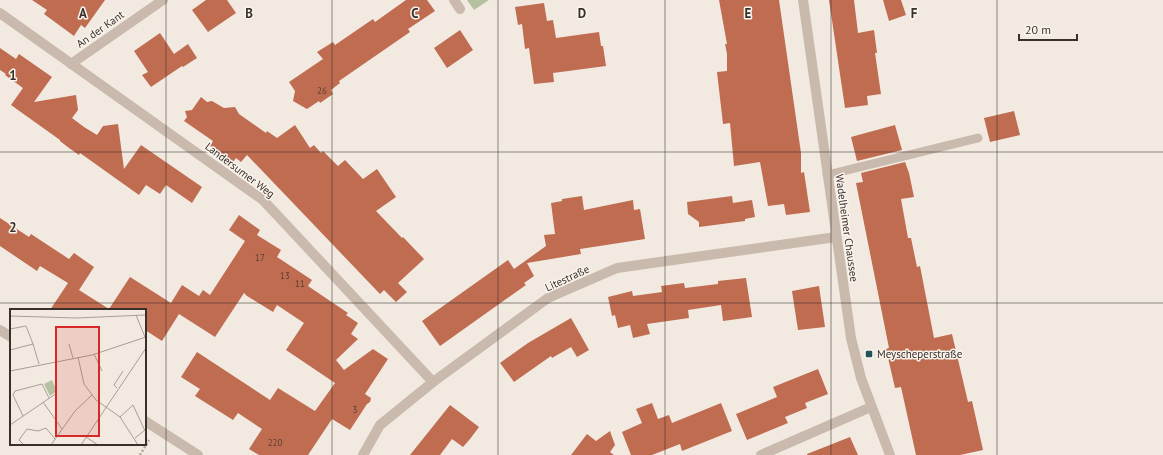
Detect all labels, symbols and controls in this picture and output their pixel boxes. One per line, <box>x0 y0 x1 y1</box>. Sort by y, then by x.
text: B <box>245 5 253 22</box>
text: C <box>411 5 419 22</box>
text: D <box>578 5 586 22</box>
text: E <box>745 5 752 22</box>
text: F <box>911 5 918 22</box>
street label: An der Kant <box>74 8 126 50</box>
scale bar <box>1019 16 1077 42</box>
text: 20 m <box>1025 22 1051 37</box>
text: 1 <box>9 67 17 84</box>
house number: 26 <box>317 85 327 96</box>
street label: Landersumer Weg <box>202 139 278 201</box>
street label: Wadelheimer Chaussee <box>833 173 862 283</box>
text: 2 <box>9 219 17 236</box>
house number: 17 <box>255 252 265 263</box>
street label: Litestraße <box>543 261 592 294</box>
house number: 13 <box>280 270 290 281</box>
house number: 11 <box>295 278 305 289</box>
inset map <box>10 309 146 445</box>
place label: Meyscheperstraße <box>877 347 963 361</box>
marker: Meyscheperstraße <box>864 349 874 359</box>
house number: 3 <box>353 404 358 415</box>
house number: 220 <box>268 437 282 448</box>

